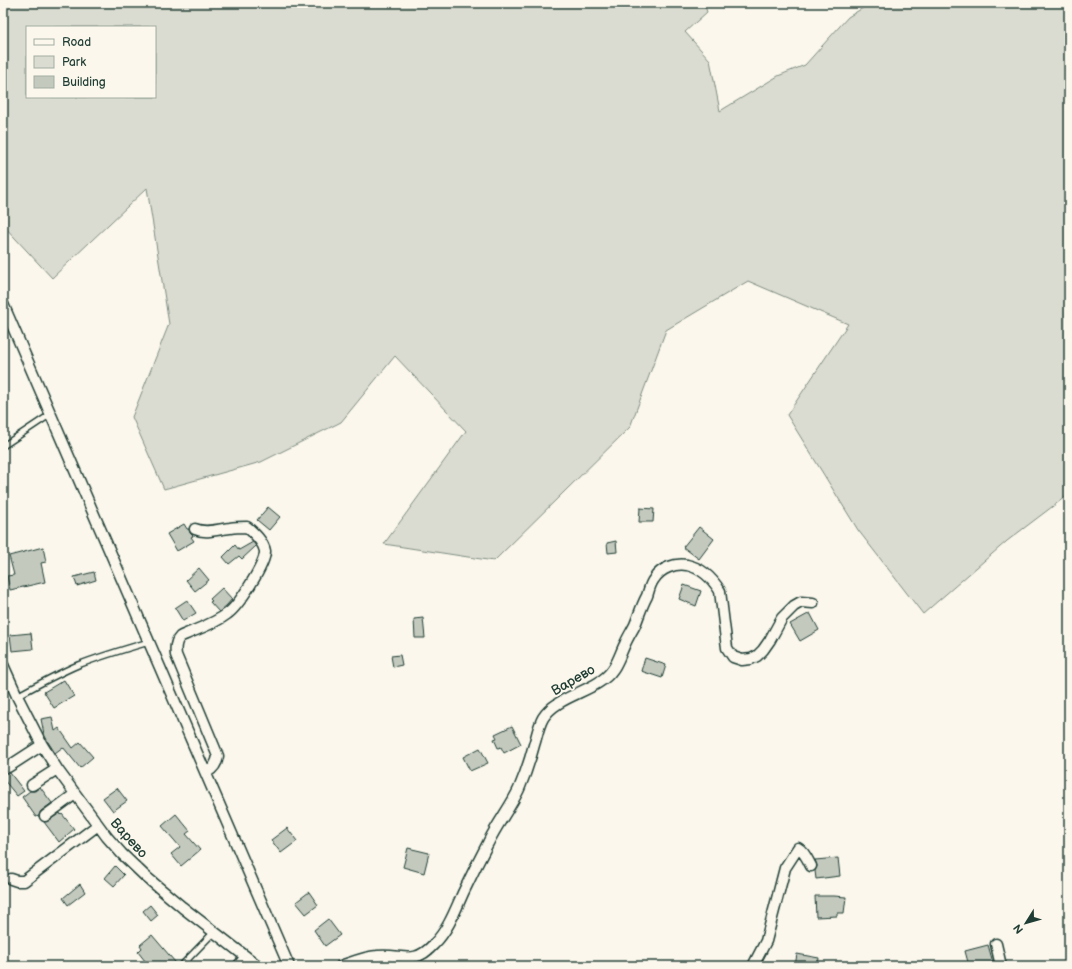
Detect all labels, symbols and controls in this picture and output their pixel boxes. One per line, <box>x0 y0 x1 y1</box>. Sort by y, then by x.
legend <box>26 26 156 98</box>
text: Road <box>62 35 91 50</box>
text: Park <box>62 55 86 70</box>
text: Building <box>62 75 106 90</box>
street label: Варево <box>548 661 598 699</box>
street label: Варево <box>107 815 151 861</box>
north arrow <box>1006 903 1046 943</box>
text: N <box>1011 922 1026 936</box>

